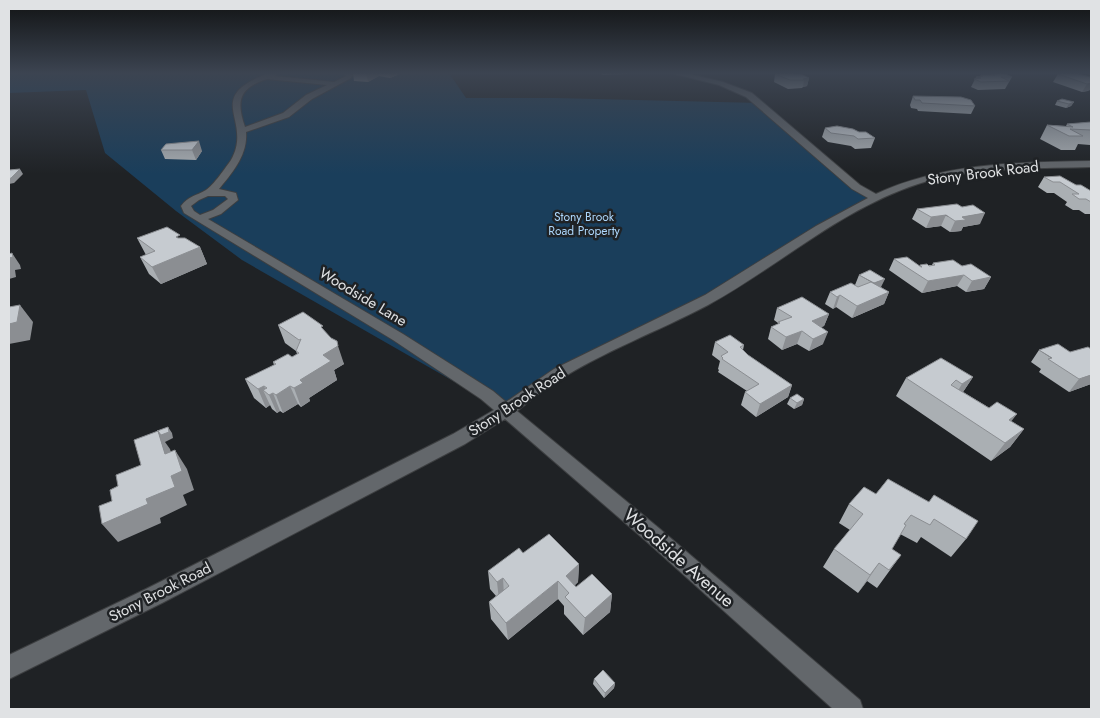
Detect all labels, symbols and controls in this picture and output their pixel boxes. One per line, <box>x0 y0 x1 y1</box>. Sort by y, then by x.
street label: Stony Brook Road <box>926 155 1040 191</box>
park label: Stony Brook Road Property <box>548 208 621 240</box>
street label: Woodside Lane <box>315 262 411 332</box>
street label: Stony Brook Road <box>464 362 570 442</box>
street label: Woodside Avenue <box>618 503 740 613</box>
street label: Stony Brook Road <box>105 557 215 627</box>

